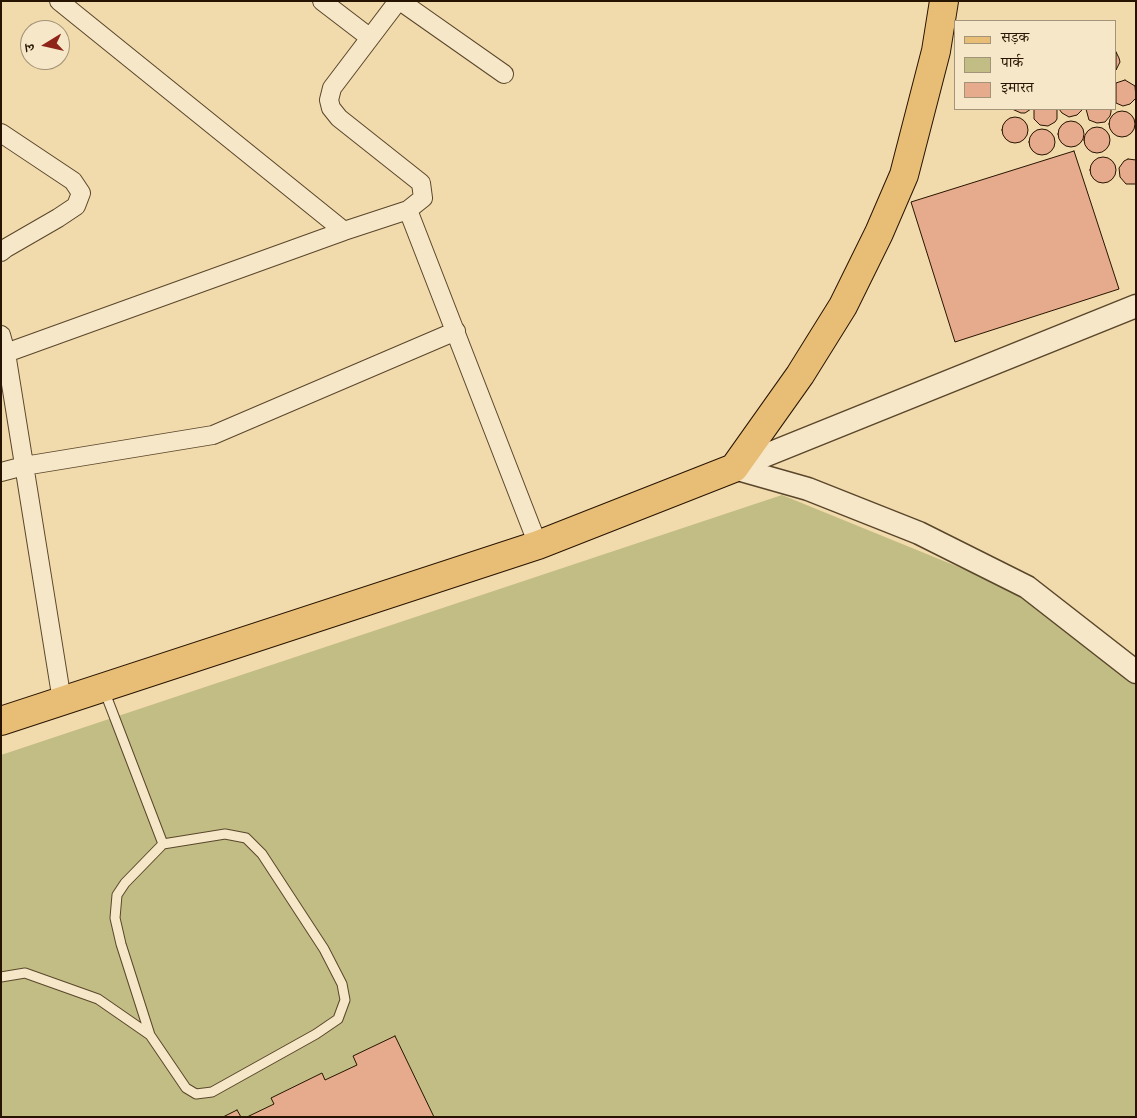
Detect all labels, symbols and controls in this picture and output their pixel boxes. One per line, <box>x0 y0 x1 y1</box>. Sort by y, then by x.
north arrow <box>20 20 70 70</box>
legend <box>954 20 1117 110</box>
text: सड़क <box>1001 28 1029 49</box>
text: उ <box>21 42 42 52</box>
text: पार्क <box>1001 53 1023 74</box>
text: इमारत <box>1001 78 1034 99</box>

